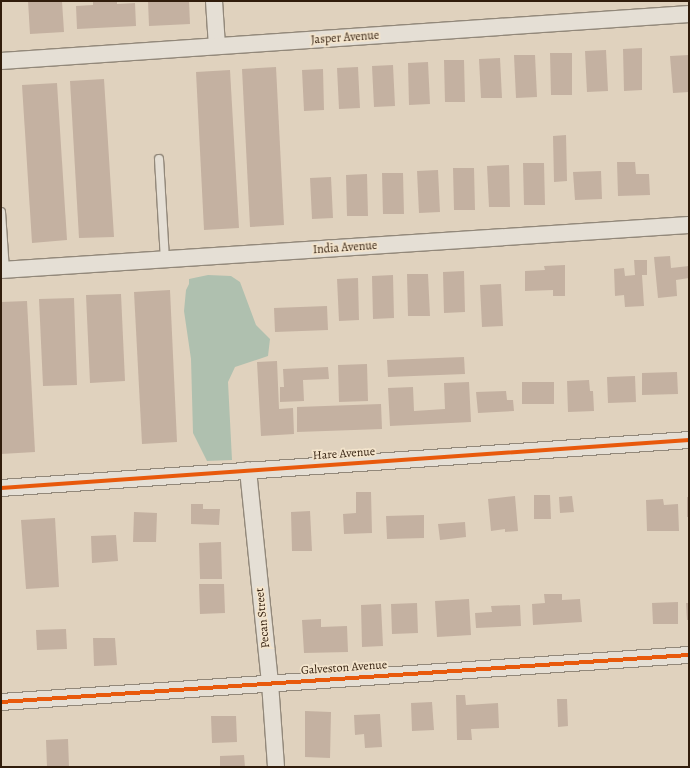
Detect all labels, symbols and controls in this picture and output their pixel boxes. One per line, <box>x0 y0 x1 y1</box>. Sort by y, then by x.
street label: Jasper Avenue <box>310 28 380 48</box>
street label: India Avenue <box>312 239 378 257</box>
street label: Hare Avenue <box>312 445 376 463</box>
street label: Pecan Street <box>253 587 273 649</box>
street label: Galveston Avenue <box>300 658 388 678</box>

